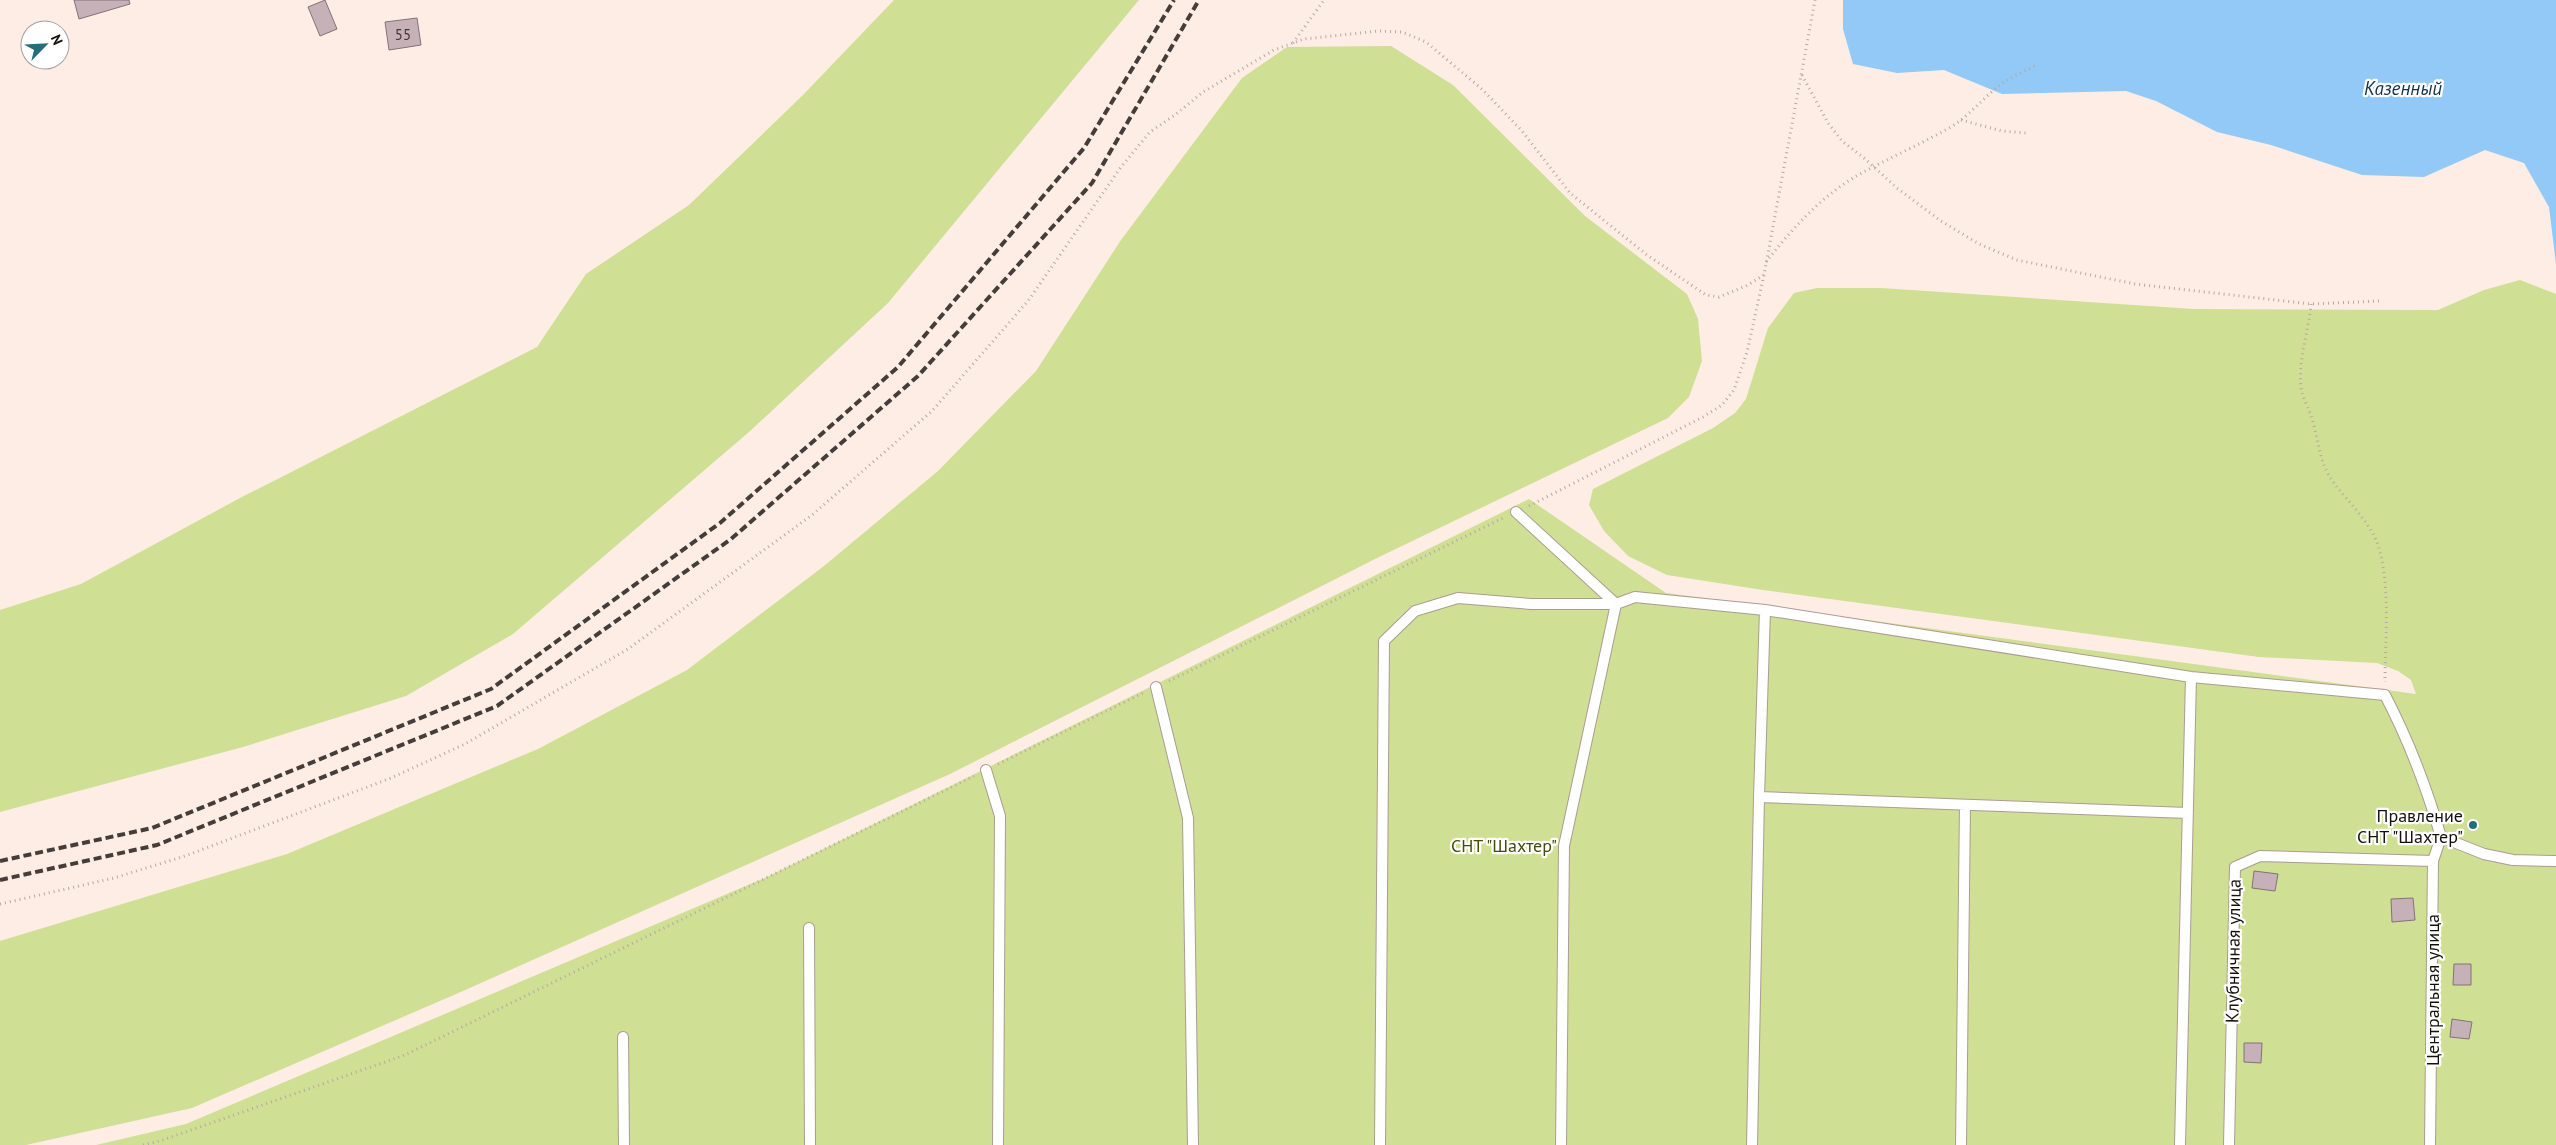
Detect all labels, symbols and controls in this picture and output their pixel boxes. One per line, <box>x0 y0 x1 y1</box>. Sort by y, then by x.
north arrow <box>20 20 70 70</box>
house number: 55 <box>395 25 411 44</box>
text: N <box>47 32 67 48</box>
water label: Казенный <box>2364 76 2442 100</box>
place label: Правление СНТ "Шахтер" <box>2357 804 2463 848</box>
marker: Правление СНТ "Шахтер" <box>2467 819 2479 831</box>
park label: СНТ "Шахтер" <box>1451 834 1557 857</box>
street label: Клубничная улица <box>2220 879 2246 1023</box>
street label: Центральная улица <box>2421 914 2444 1066</box>

